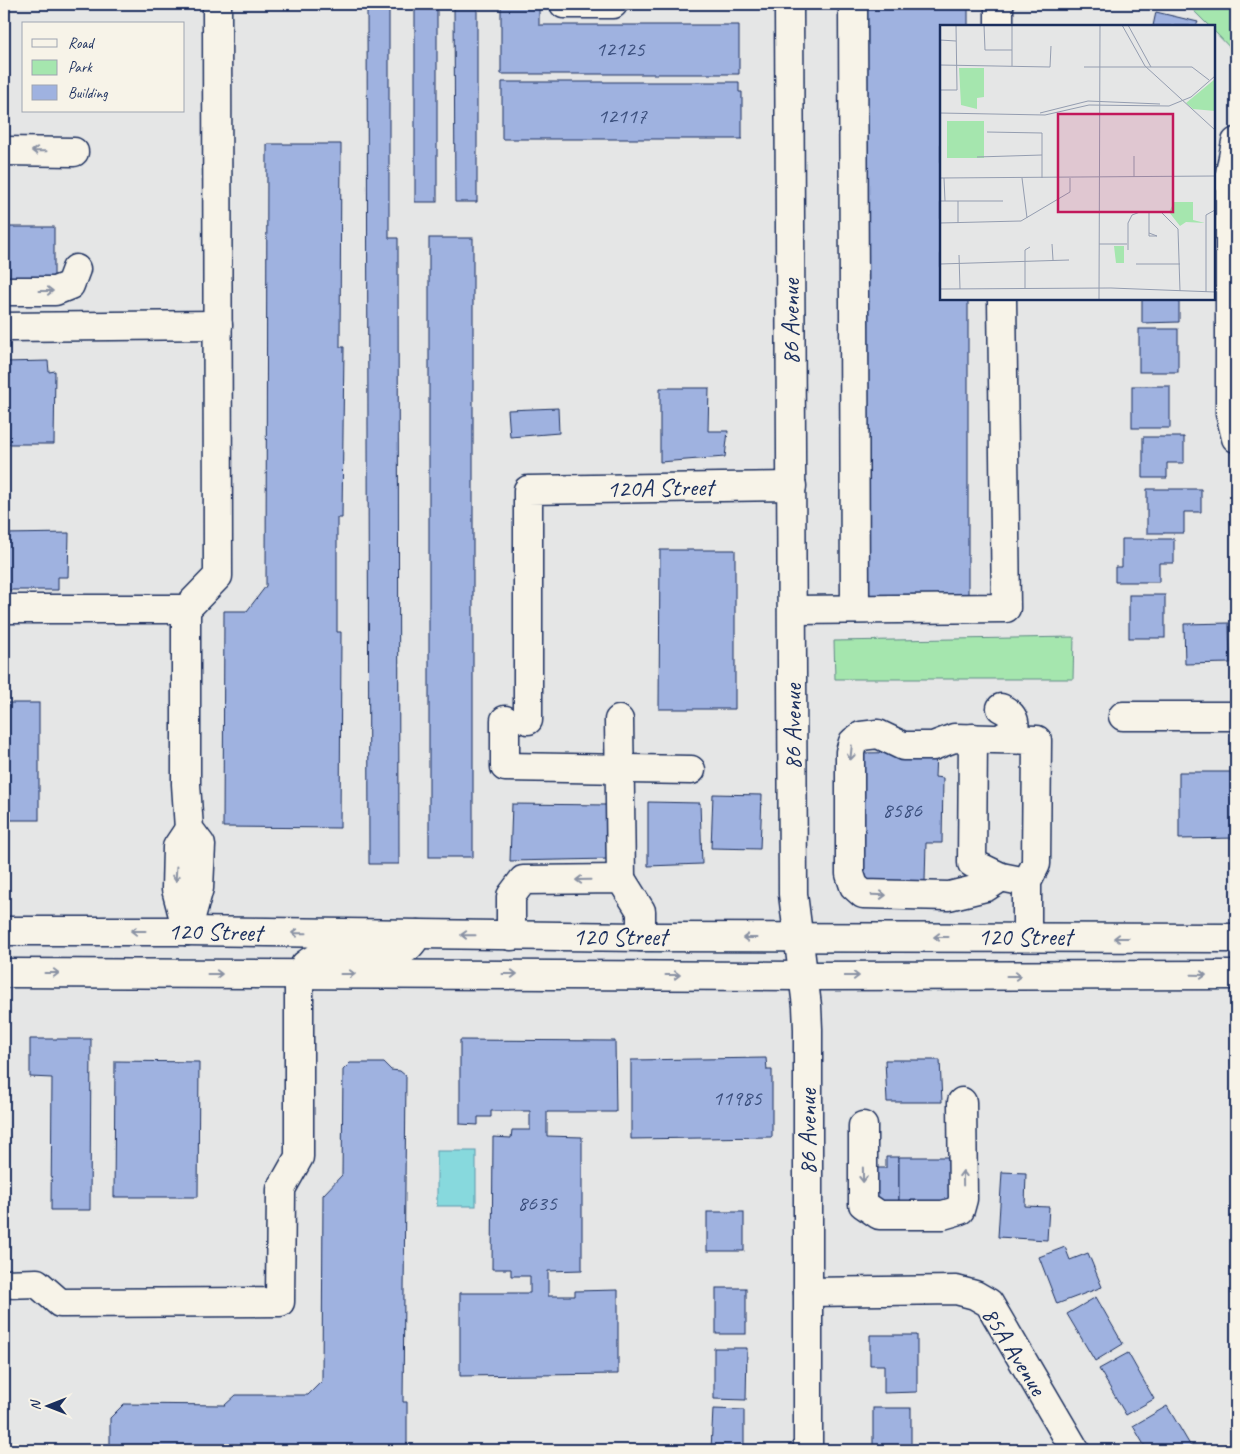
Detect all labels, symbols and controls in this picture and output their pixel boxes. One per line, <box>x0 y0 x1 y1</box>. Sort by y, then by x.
legend <box>22 22 185 112</box>
inset map <box>940 25 1215 300</box>
text: Road <box>68 34 95 53</box>
house number: 12125 <box>595 35 646 63</box>
text: Park <box>68 58 93 77</box>
text: Building <box>68 84 108 103</box>
house number: 12117 <box>597 102 648 130</box>
one-way arrow <box>31 146 48 156</box>
street label: 86 Avenue <box>775 277 807 365</box>
one-way arrow <box>38 286 54 296</box>
street label: 120A Street <box>606 471 717 505</box>
street label: 86 Avenue <box>777 682 809 770</box>
one-way arrow <box>846 744 856 760</box>
house number: 8586 <box>882 796 923 824</box>
one-way arrow <box>172 866 181 882</box>
one-way arrow <box>576 875 592 885</box>
one-way arrow <box>870 890 887 900</box>
street label: 120 Street <box>168 915 266 949</box>
street label: 120 Street <box>573 921 671 953</box>
street label: 120 Street <box>978 921 1076 953</box>
one-way arrow <box>131 926 147 936</box>
one-way arrow <box>291 928 308 938</box>
one-way arrow <box>460 931 476 940</box>
one-way arrow <box>934 932 950 942</box>
one-way arrow <box>742 933 758 943</box>
one-way arrow <box>1114 933 1130 943</box>
one-way arrow <box>44 968 60 978</box>
one-way arrow <box>206 969 223 979</box>
one-way arrow <box>339 969 355 979</box>
one-way arrow <box>502 969 518 979</box>
one-way arrow <box>664 970 680 980</box>
one-way arrow <box>1190 970 1207 980</box>
one-way arrow <box>843 971 859 981</box>
one-way arrow <box>1006 971 1022 981</box>
house number: 11985 <box>712 1084 763 1112</box>
street label: 86 Avenue <box>792 1087 824 1175</box>
one-way arrow <box>858 1166 868 1183</box>
one-way arrow <box>958 1170 967 1186</box>
house number: 8635 <box>517 1189 558 1217</box>
street label: 85A Avenue <box>974 1301 1055 1403</box>
north arrow <box>22 1382 72 1432</box>
text: N <box>27 1399 44 1410</box>

